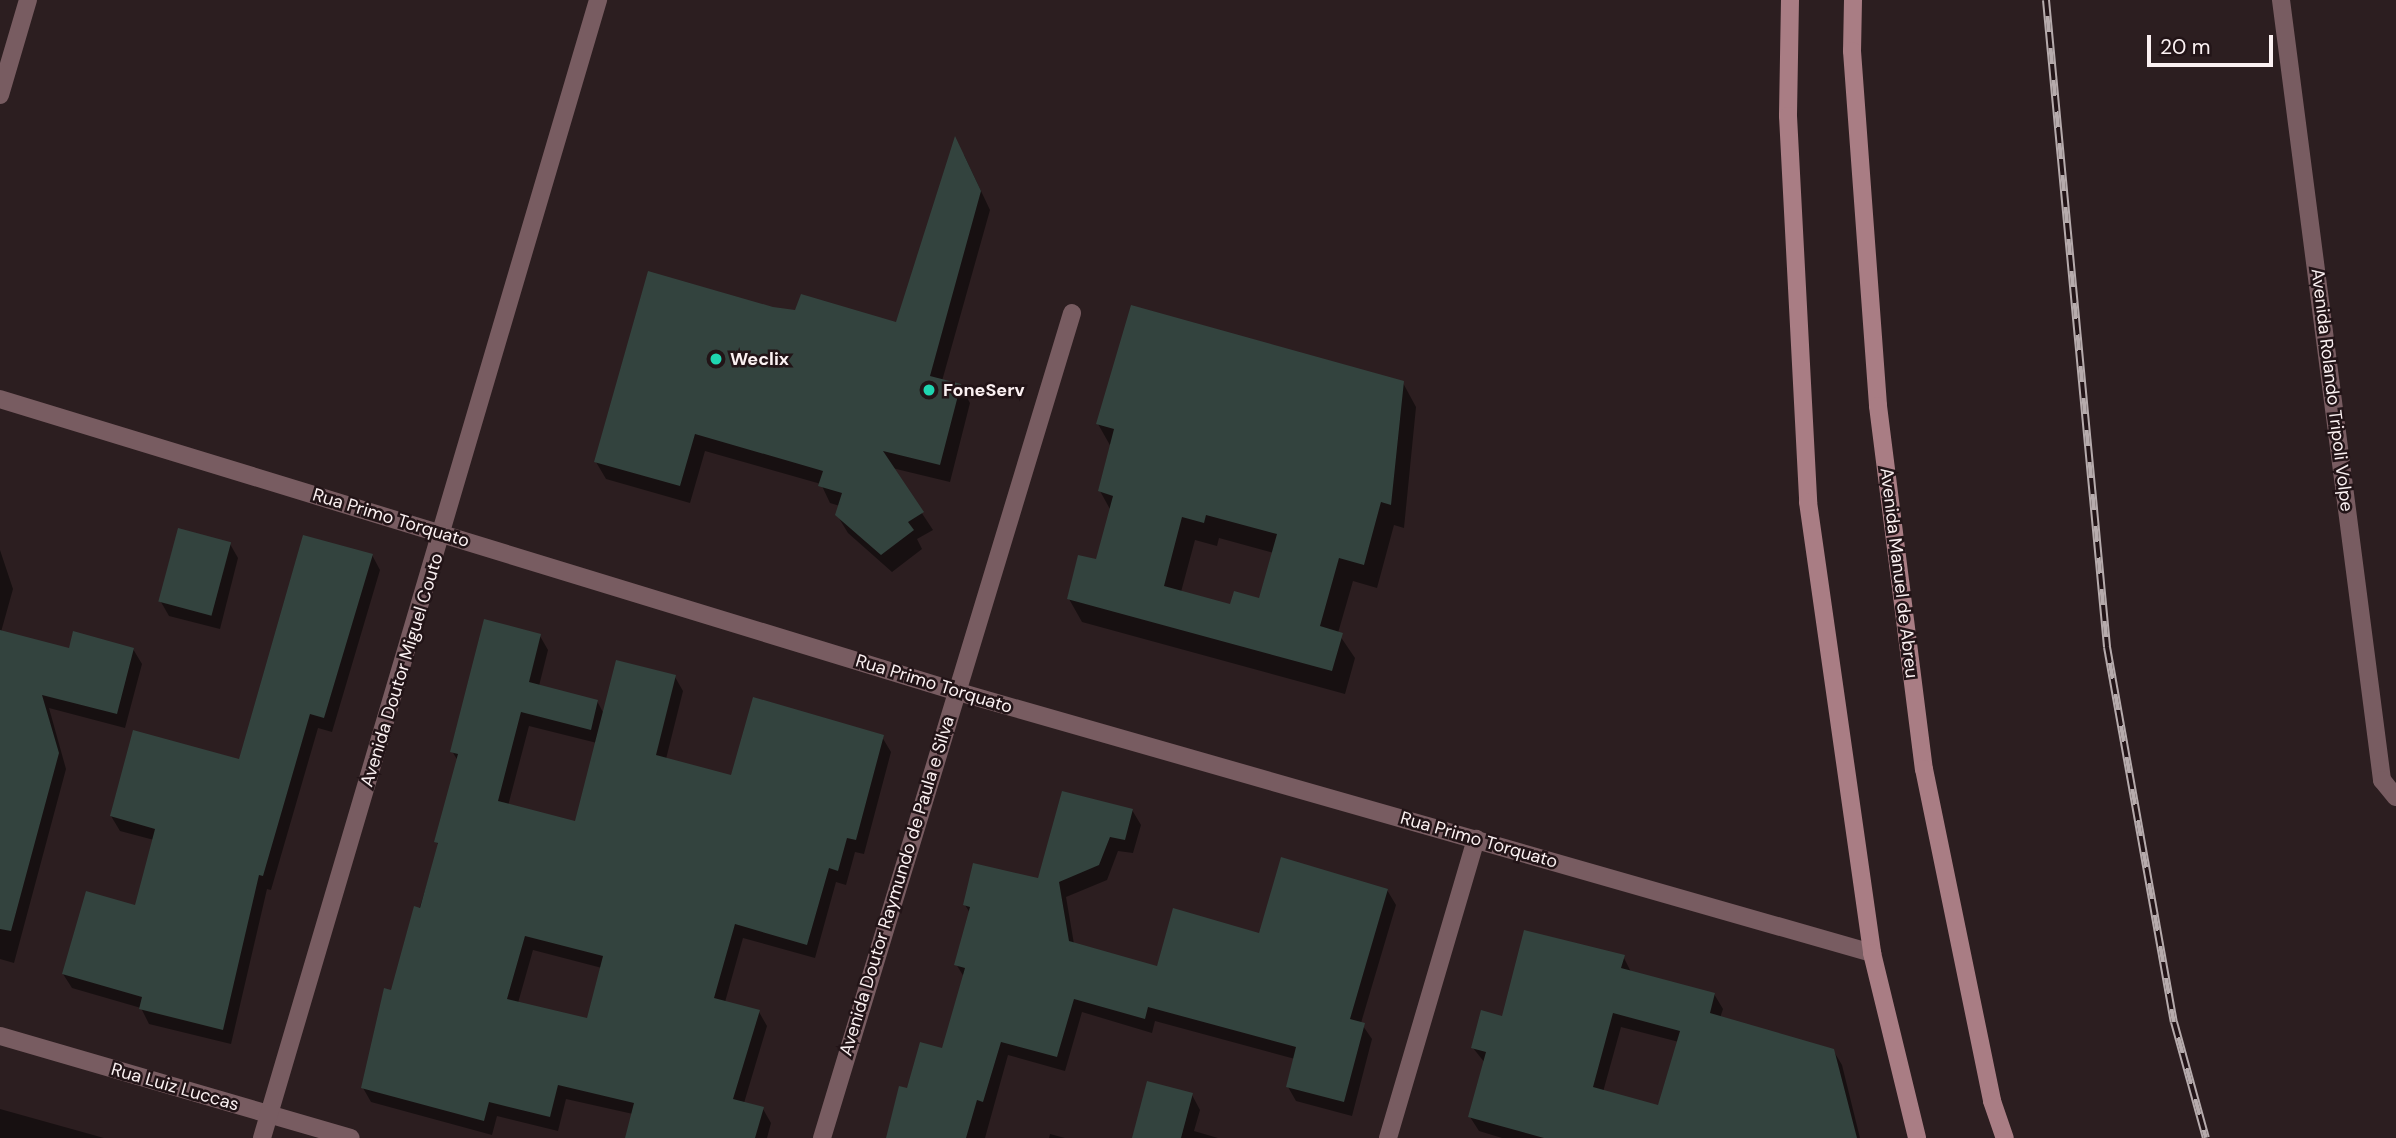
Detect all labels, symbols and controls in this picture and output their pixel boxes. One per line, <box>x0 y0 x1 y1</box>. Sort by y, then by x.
scale bar <box>2151 21 2277 65</box>
text: 20 m <box>2160 33 2211 61</box>
street label: Avenida Rolando Tripoli Volpe <box>2306 267 2358 513</box>
place label: Weclix <box>730 348 789 370</box>
marker: Weclix <box>708 351 724 367</box>
place label: FoneServ <box>943 379 1025 401</box>
marker: FoneServ <box>921 382 937 398</box>
street label: Avenida Manuel de Abreu <box>1875 467 1923 679</box>
street label: Rua Primo Torquato <box>310 484 472 552</box>
street label: Avenida Doutor Miguel Couto <box>356 550 448 790</box>
street label: Rua Primo Torquato <box>853 650 1015 718</box>
street label: Avenida Doutor Raymundo de Paula e Silva <box>835 714 959 1058</box>
street label: Rua Primo Torquato <box>1398 807 1560 873</box>
street label: Rua Luiz Luccas <box>109 1058 241 1116</box>

